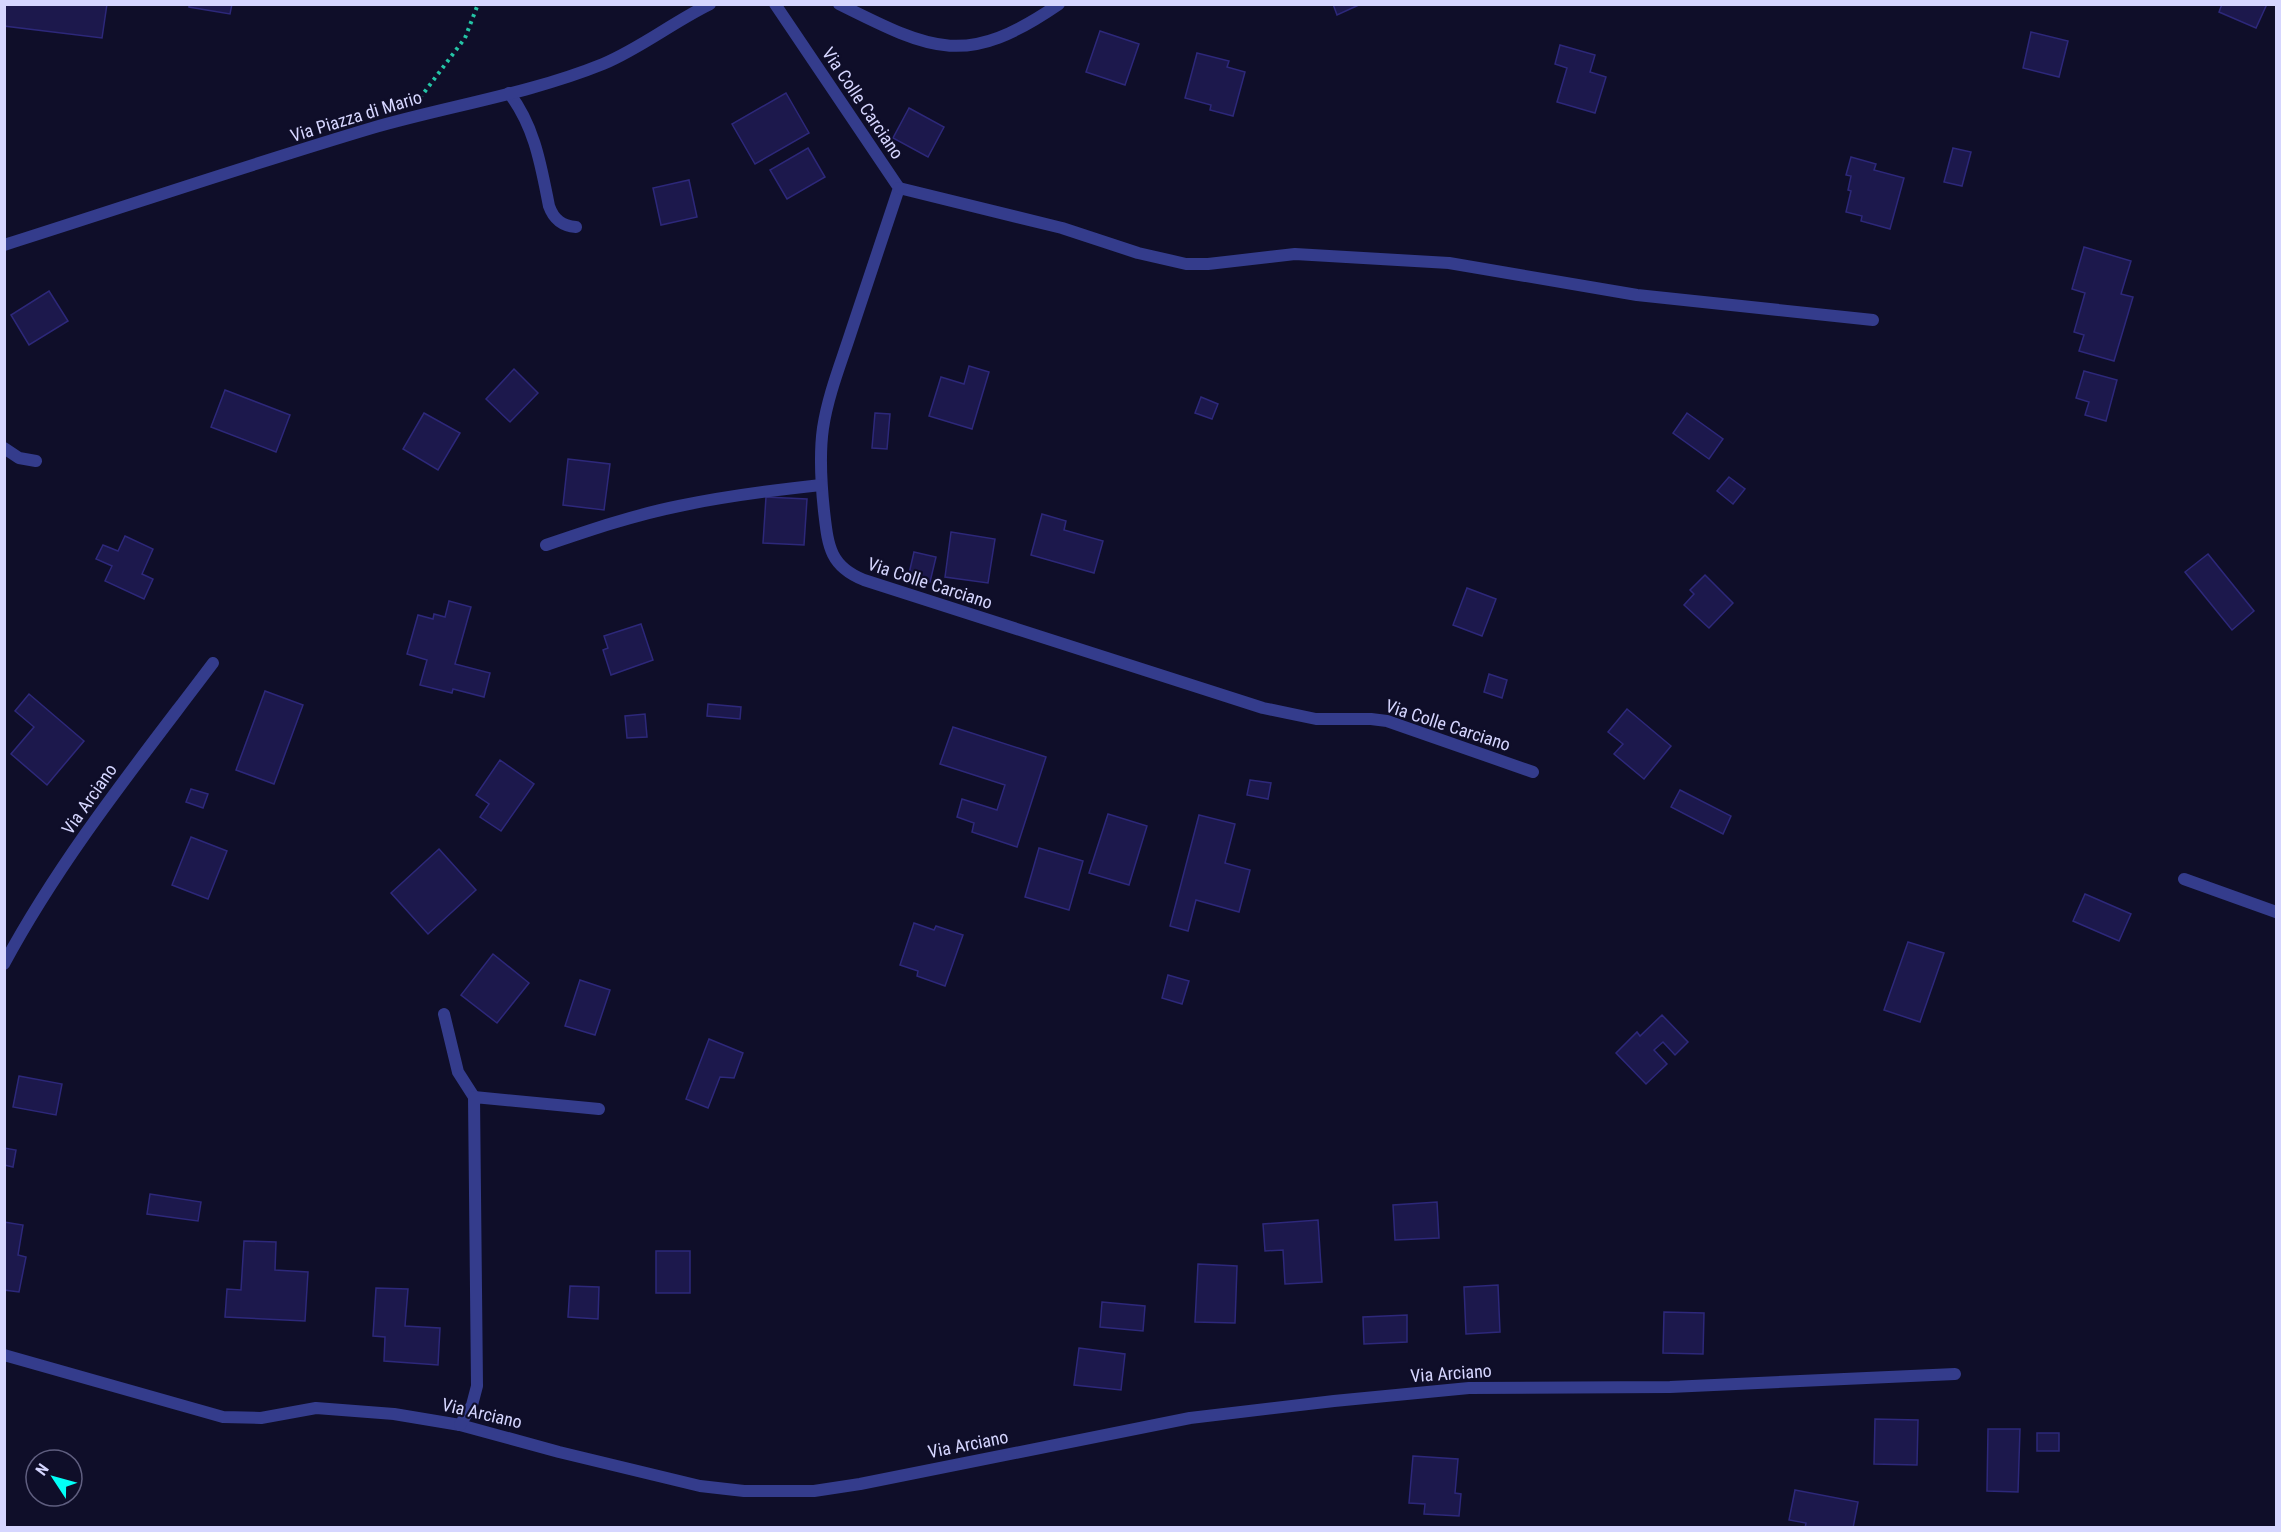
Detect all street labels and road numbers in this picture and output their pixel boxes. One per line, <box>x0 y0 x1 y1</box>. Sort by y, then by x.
street label: Via Colle Carciano <box>818 43 908 163</box>
street label: Via Piazza di Mario <box>288 86 424 146</box>
street label: Via Colle Carciano <box>865 553 995 613</box>
street label: Via Colle Carciano <box>1383 695 1513 755</box>
street label: Via Arciano <box>57 760 121 838</box>
street label: Via Arciano <box>1410 1360 1492 1386</box>
street label: Via Arciano <box>440 1394 524 1432</box>
street label: Via Arciano <box>926 1426 1010 1462</box>

